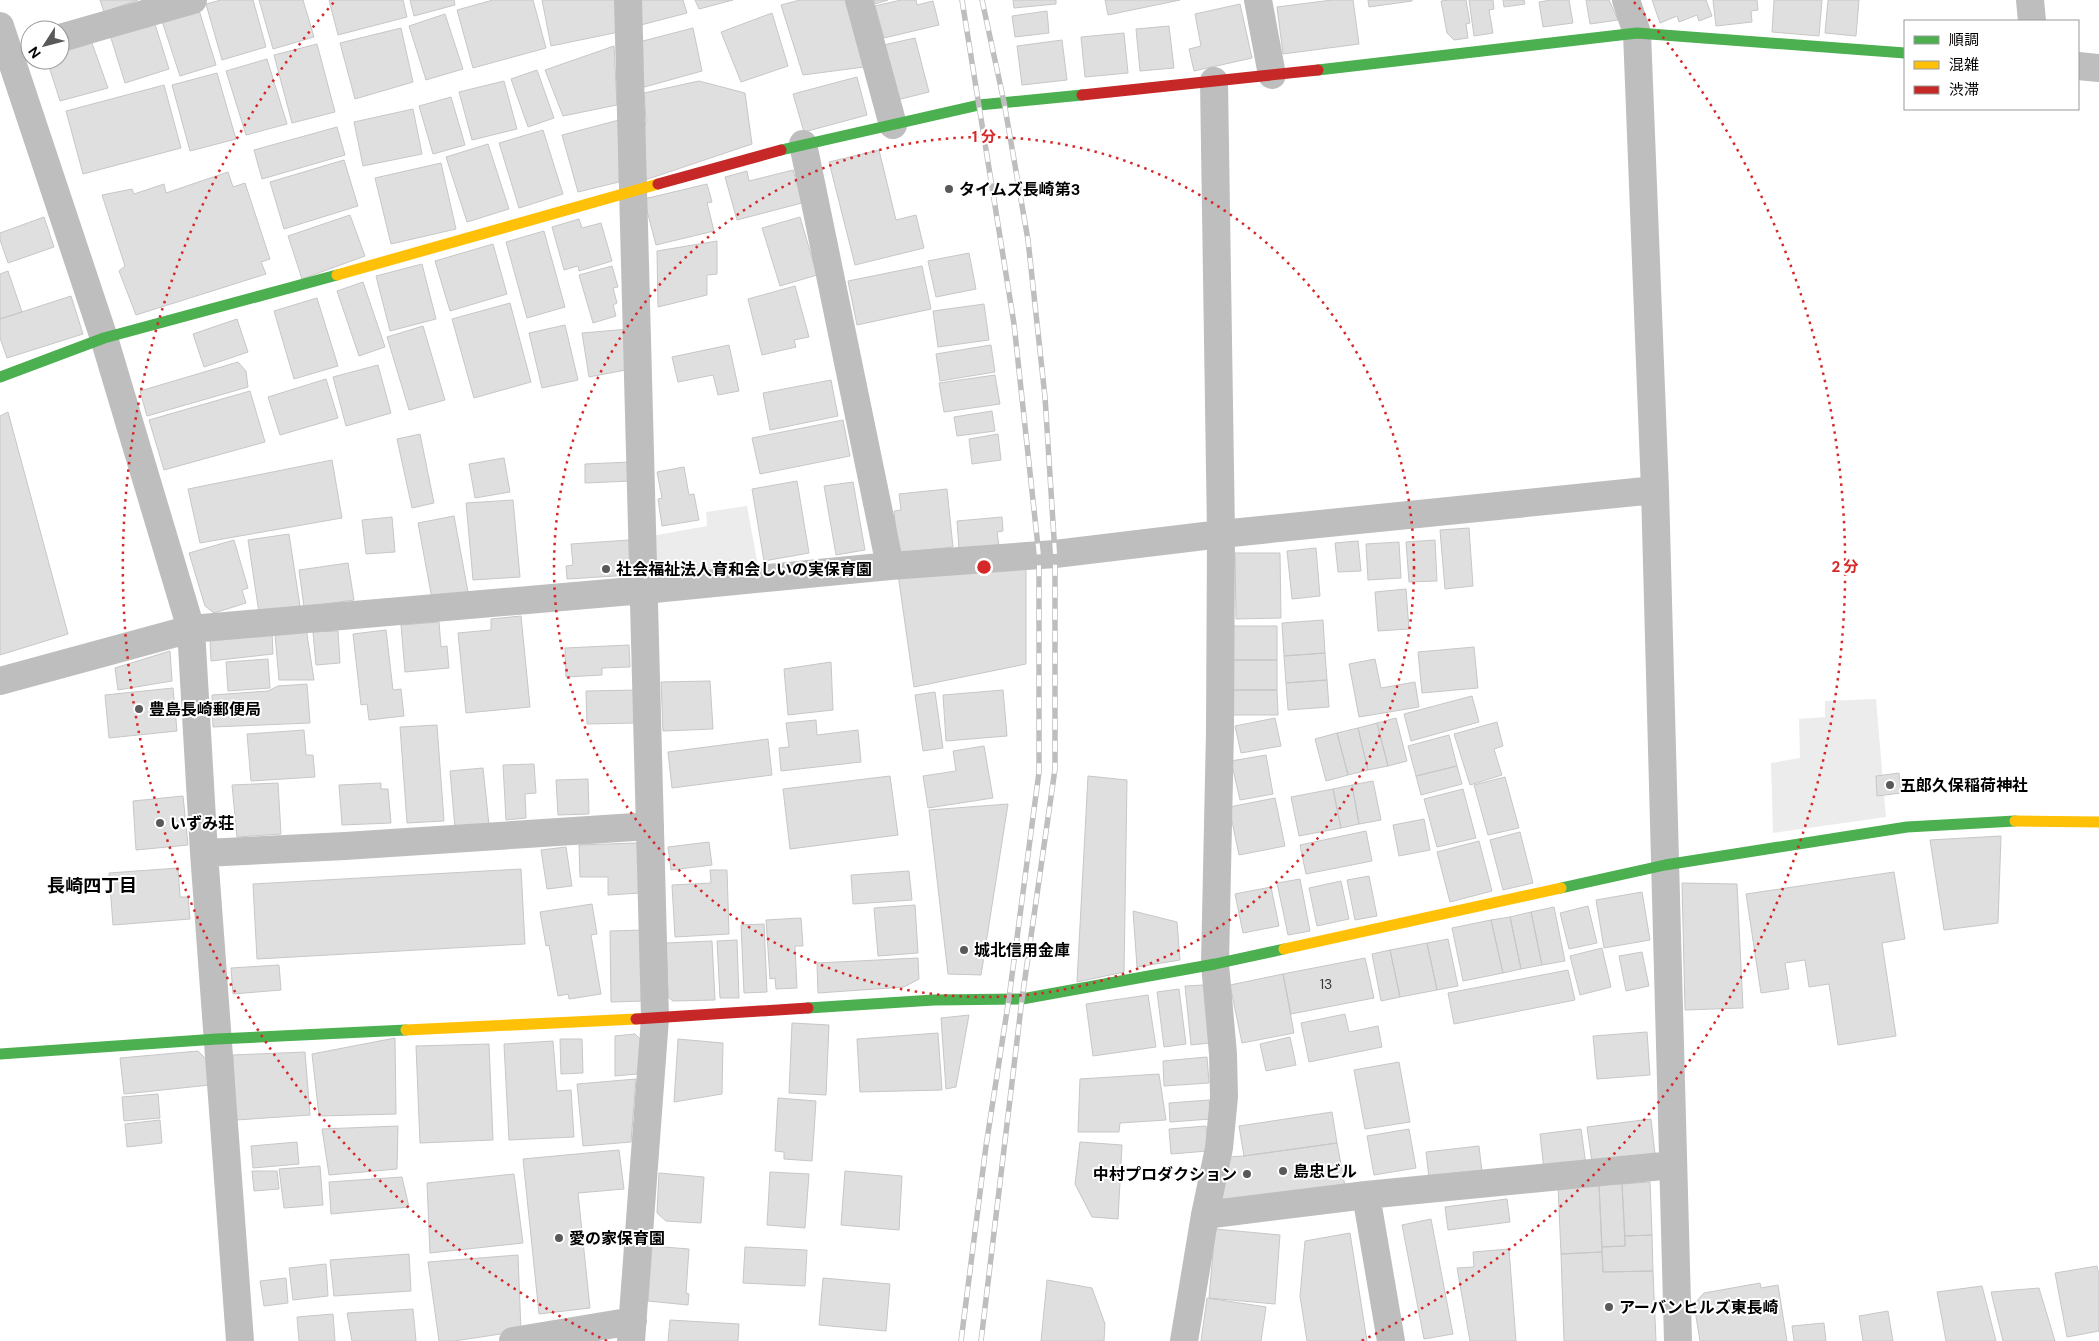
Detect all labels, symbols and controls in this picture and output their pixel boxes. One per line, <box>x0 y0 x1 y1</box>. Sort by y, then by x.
north arrow <box>20 20 70 70</box>
legend <box>1904 20 2079 110</box>
text: 順調 <box>1949 30 1979 50</box>
text: N <box>24 43 45 62</box>
text: 混雑 <box>1949 55 1979 75</box>
text: 渋滞 <box>1949 80 1979 100</box>
text: 1 分 <box>972 127 996 147</box>
place label: タイムズ長崎第3 <box>959 179 1080 200</box>
marker: タイムズ長崎第3 <box>943 183 955 195</box>
text: 2 分 <box>1831 557 1859 577</box>
centre of rings <box>975 558 993 576</box>
place label: 社会福祉法人育和会しいの実保育園 <box>616 559 872 580</box>
marker: 社会福祉法人育和会しいの実保育園 <box>600 563 612 575</box>
place label: 豊島長崎郵便局 <box>149 699 261 720</box>
marker: 豊島長崎郵便局 <box>133 703 145 715</box>
place label: 五郎久保稲荷神社 <box>1900 775 2028 796</box>
marker: 五郎久保稲荷神社 <box>1884 779 1896 791</box>
place label: いずみ荘 <box>170 813 234 834</box>
marker: いずみ荘 <box>154 817 166 829</box>
district label: 長崎四丁目 <box>47 874 137 898</box>
place label: 城北信用金庫 <box>974 940 1070 961</box>
marker: 城北信用金庫 <box>958 944 970 956</box>
house number: 13 <box>1320 975 1332 993</box>
place label: 島忠ビル <box>1293 1161 1357 1182</box>
place label: 中村プロダクション <box>1093 1164 1237 1185</box>
marker: 島忠ビル <box>1277 1165 1289 1177</box>
marker: 中村プロダクション <box>1241 1168 1253 1180</box>
place label: 愛の家保育園 <box>569 1228 665 1249</box>
marker: 愛の家保育園 <box>553 1232 565 1244</box>
place label: アーバンヒルズ東長崎 <box>1619 1297 1779 1318</box>
marker: アーバンヒルズ東長崎 <box>1603 1301 1615 1313</box>

